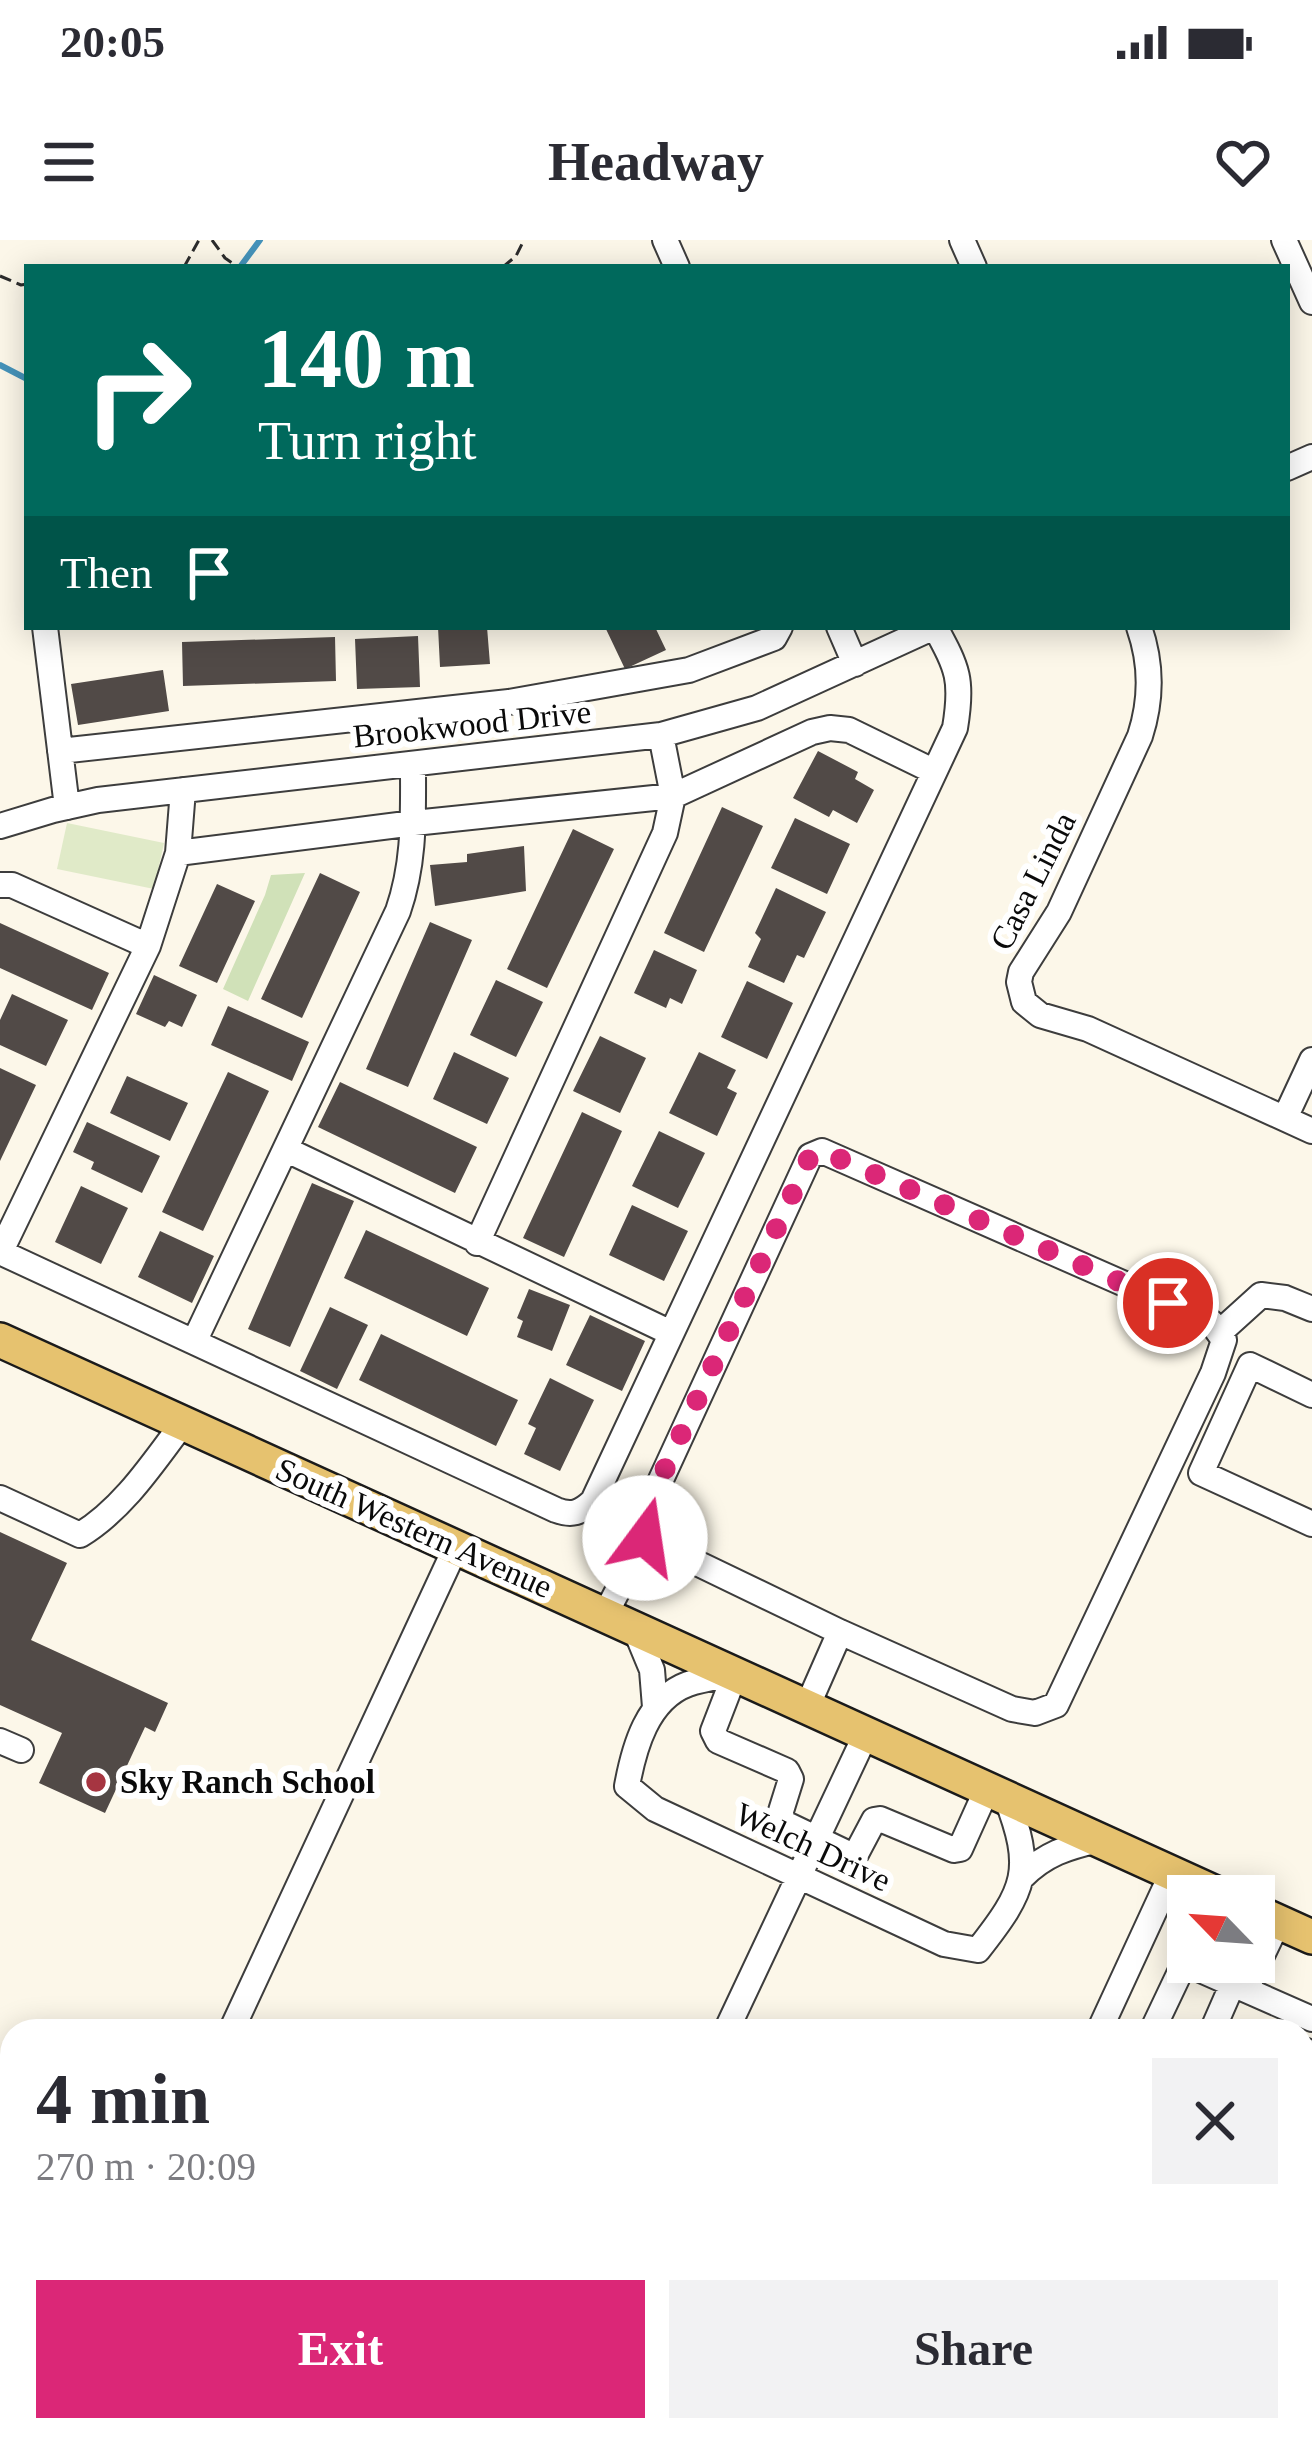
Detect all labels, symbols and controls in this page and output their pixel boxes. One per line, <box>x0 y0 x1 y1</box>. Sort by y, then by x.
text: 20:05 <box>60 17 165 67</box>
icon: menu <box>36 129 102 195</box>
icon: heart <box>1210 129 1276 195</box>
text: Headway <box>548 132 764 192</box>
icon: right <box>60 312 216 468</box>
text: 140 m <box>258 312 475 405</box>
text: Turn right <box>258 411 477 471</box>
icon: arrive <box>176 540 242 606</box>
text: Then <box>60 548 152 598</box>
street label: Brookwood Drive <box>351 694 593 754</box>
street label: Casa Linda <box>983 806 1083 956</box>
pin <box>1117 1252 1219 1354</box>
icon: arrive <box>1135 1270 1201 1336</box>
street label: South Western Avenue <box>270 1451 558 1605</box>
position arrow <box>582 1475 708 1601</box>
place label: Sky Ranch School <box>120 1764 375 1800</box>
marker: Sky Ranch School <box>83 1769 109 1795</box>
street label: Welch Drive <box>730 1795 896 1899</box>
north arrow <box>1167 1875 1275 1983</box>
map controls <box>1167 1875 1275 1983</box>
button: close <box>1152 2058 1278 2184</box>
text: 4 min <box>36 2059 210 2139</box>
text: 270 m · 20:09 <box>36 2145 256 2188</box>
button: Exit <box>36 2280 645 2418</box>
button: Share <box>669 2280 1278 2418</box>

